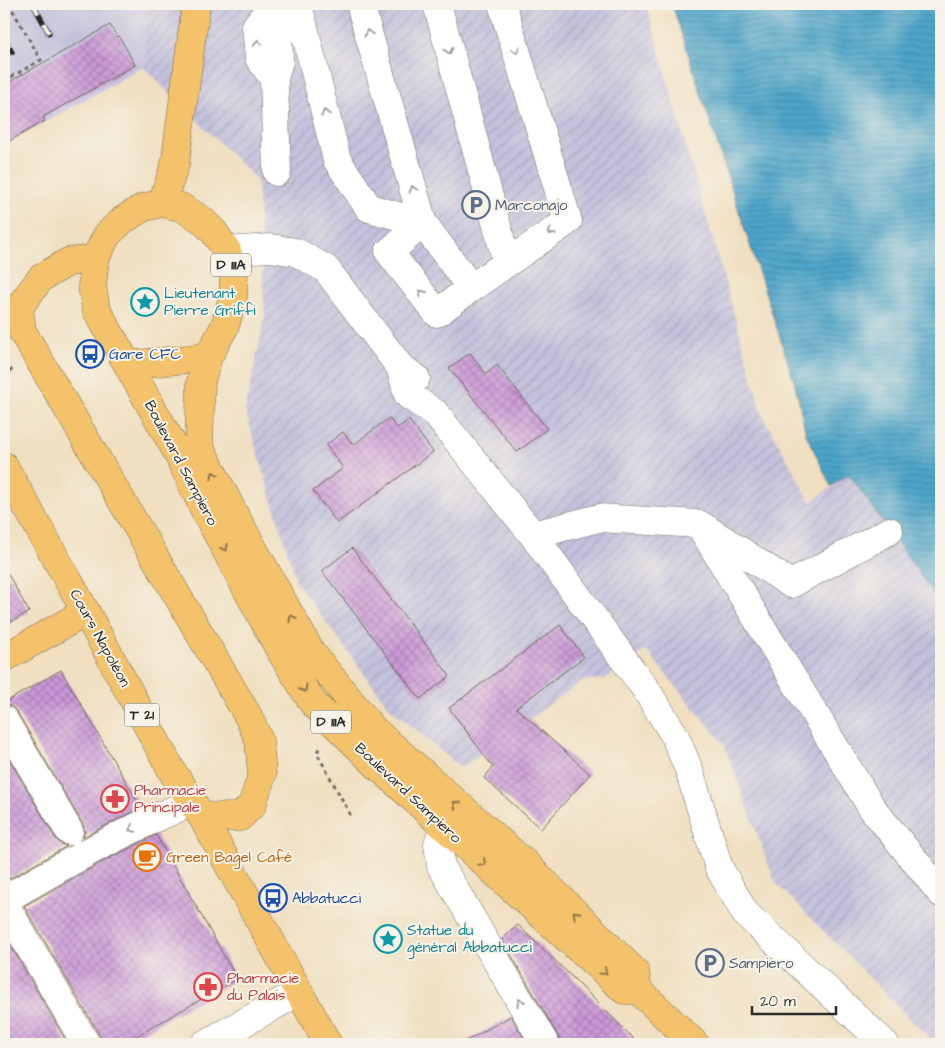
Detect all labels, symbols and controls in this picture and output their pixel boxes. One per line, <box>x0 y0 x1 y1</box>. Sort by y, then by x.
one-way arrow <box>364 29 374 37</box>
one-way arrow <box>252 39 263 47</box>
one-way arrow <box>444 46 454 54</box>
one-way arrow <box>510 46 520 54</box>
one-way arrow <box>320 109 331 118</box>
one-way arrow <box>409 185 419 193</box>
parking icon: Marconajo <box>461 190 491 220</box>
place label: Marconajo <box>495 195 568 216</box>
one-way arrow <box>548 226 557 235</box>
road number: D 111A <box>211 254 251 276</box>
place label: Lieutenant Pierre Griffi <box>164 283 256 321</box>
place icon: Lieutenant Pierre Griffi <box>130 287 160 317</box>
one-way arrow <box>418 290 427 299</box>
bus stop icon: Gare CFC <box>75 339 105 369</box>
place label: Gare CFC <box>109 344 181 365</box>
street label: Boulevard Sampiero <box>139 397 223 530</box>
one-way arrow <box>210 471 220 480</box>
one-way arrow <box>219 542 229 551</box>
street label: Cours Napoléon <box>64 585 136 691</box>
one-way arrow <box>288 614 298 623</box>
one-way arrow <box>298 684 308 693</box>
road number: T 21 <box>124 704 160 726</box>
road number: D 111A <box>311 710 351 734</box>
street label: Boulevard Sampiero <box>350 738 466 848</box>
place label: Pharmacie Principale <box>134 780 206 818</box>
pharmacy icon: Pharmacie Principale <box>100 784 130 814</box>
one-way arrow <box>453 800 462 809</box>
one-way arrow <box>128 823 137 833</box>
cafe icon: Green Bagel Café <box>132 842 162 872</box>
place label: Green Bagel Café <box>166 847 292 869</box>
one-way arrow <box>478 857 487 866</box>
bus stop icon: Abbatucci <box>258 883 288 913</box>
place label: Abbatucci <box>292 888 362 909</box>
one-way arrow <box>573 910 582 919</box>
place label: Statue du général Abbatucci <box>407 920 532 959</box>
place icon: Statue du général Abbatucci <box>373 924 403 954</box>
parking icon: Sampiero <box>695 948 725 978</box>
place label: Sampiero <box>729 953 794 974</box>
one-way arrow <box>598 966 607 975</box>
place label: Pharmacie du Palais <box>227 968 299 1006</box>
pharmacy icon: Pharmacie du Palais <box>193 972 223 1002</box>
scale bar <box>752 983 836 1015</box>
text: 20 m <box>760 991 796 1012</box>
one-way arrow <box>517 999 527 1008</box>

